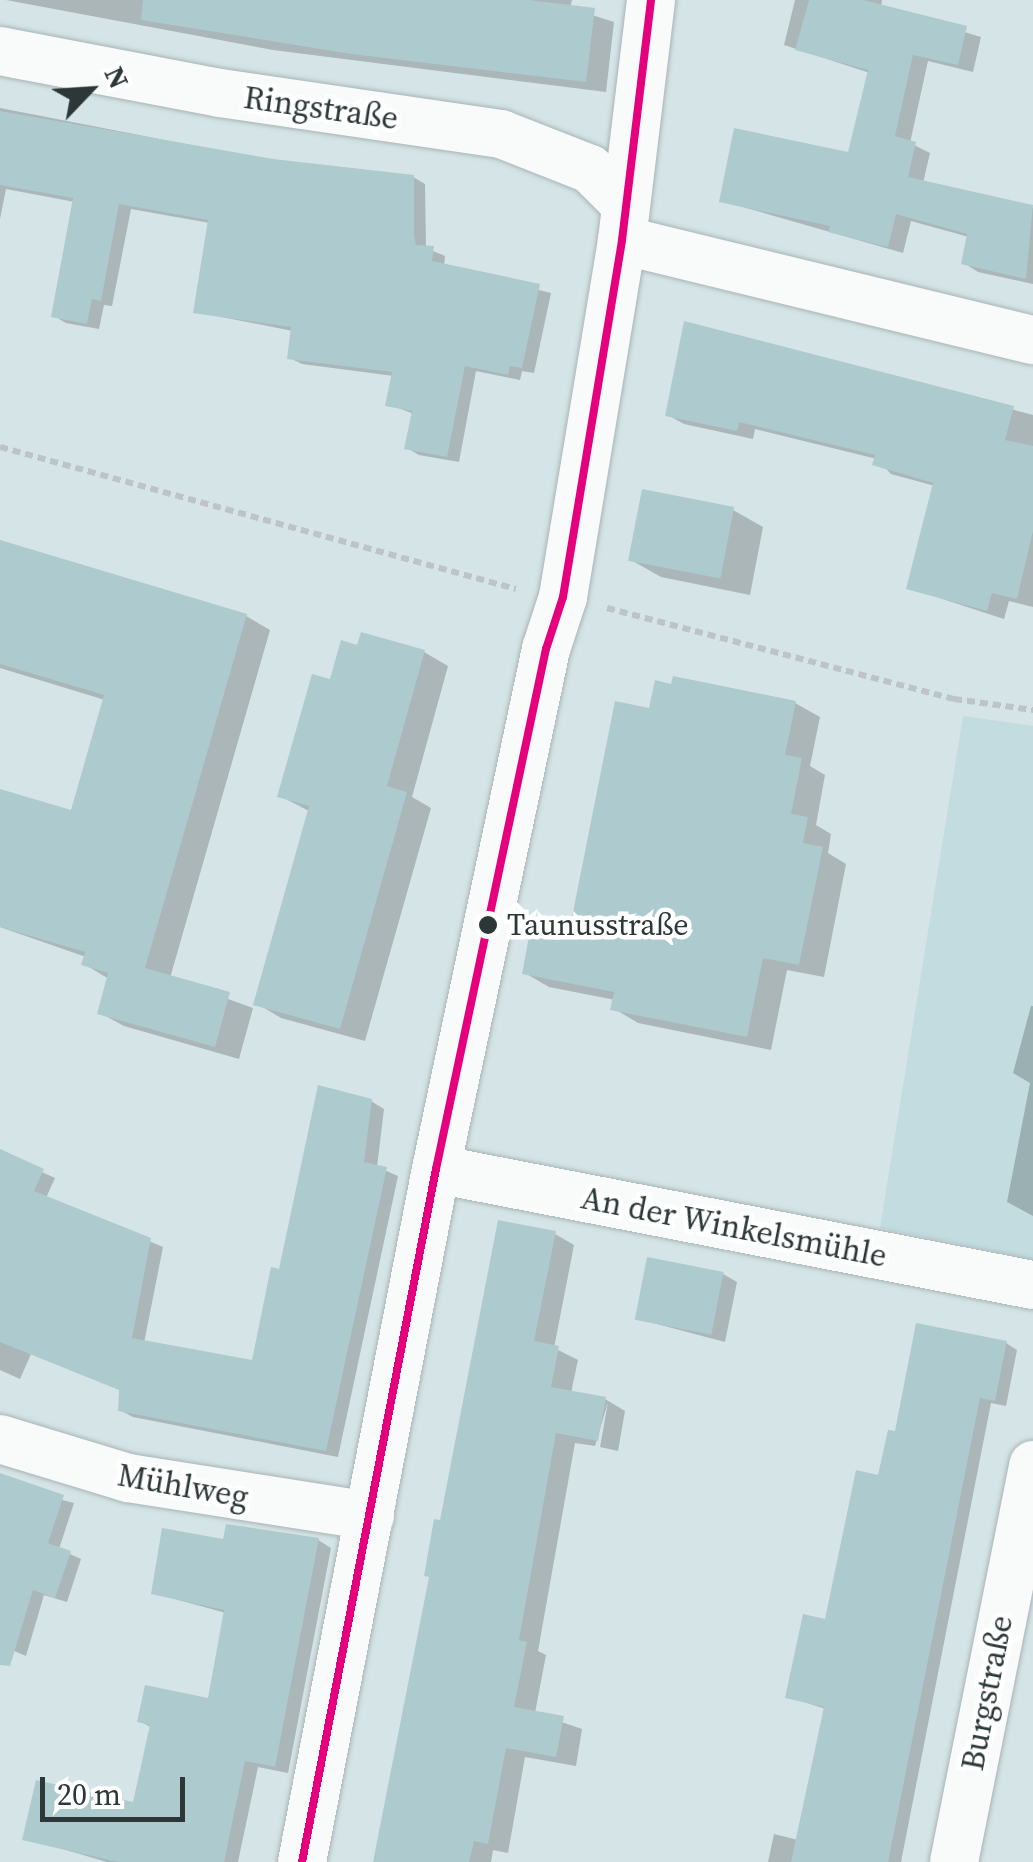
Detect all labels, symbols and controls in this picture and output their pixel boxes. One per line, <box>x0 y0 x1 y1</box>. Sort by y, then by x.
north arrow <box>40 40 140 140</box>
text: N <box>96 60 139 95</box>
street label: Ringstraße <box>241 78 401 138</box>
place label: Taunusstraße <box>507 907 689 943</box>
marker: Taunusstraße <box>478 915 498 935</box>
street label: An der Winkelsmühle <box>578 1178 890 1276</box>
street label: Mühlweg <box>115 1456 251 1516</box>
street label: Burgstraße <box>953 1612 1021 1774</box>
scale bar <box>45 1757 190 1819</box>
text: 20 m <box>57 1774 121 1815</box>

